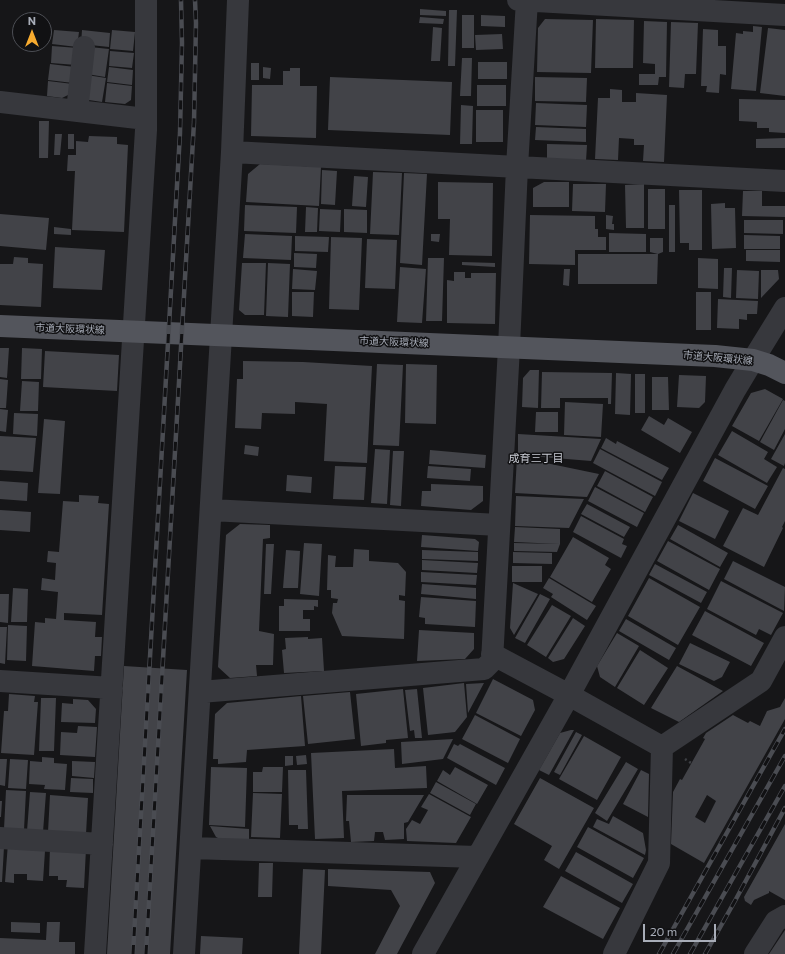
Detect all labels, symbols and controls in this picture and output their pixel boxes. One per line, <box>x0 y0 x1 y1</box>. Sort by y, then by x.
north arrow <box>12 12 52 52</box>
text: N <box>28 14 36 27</box>
street label: 市道大阪環状線 <box>35 322 105 336</box>
street label: 市道大阪環状線 <box>359 335 429 349</box>
street label: 市道大阪環状線 <box>683 349 753 367</box>
district label: 成育三丁目 <box>509 451 563 465</box>
scale bar <box>645 916 718 942</box>
text: 20 m <box>650 924 677 938</box>

